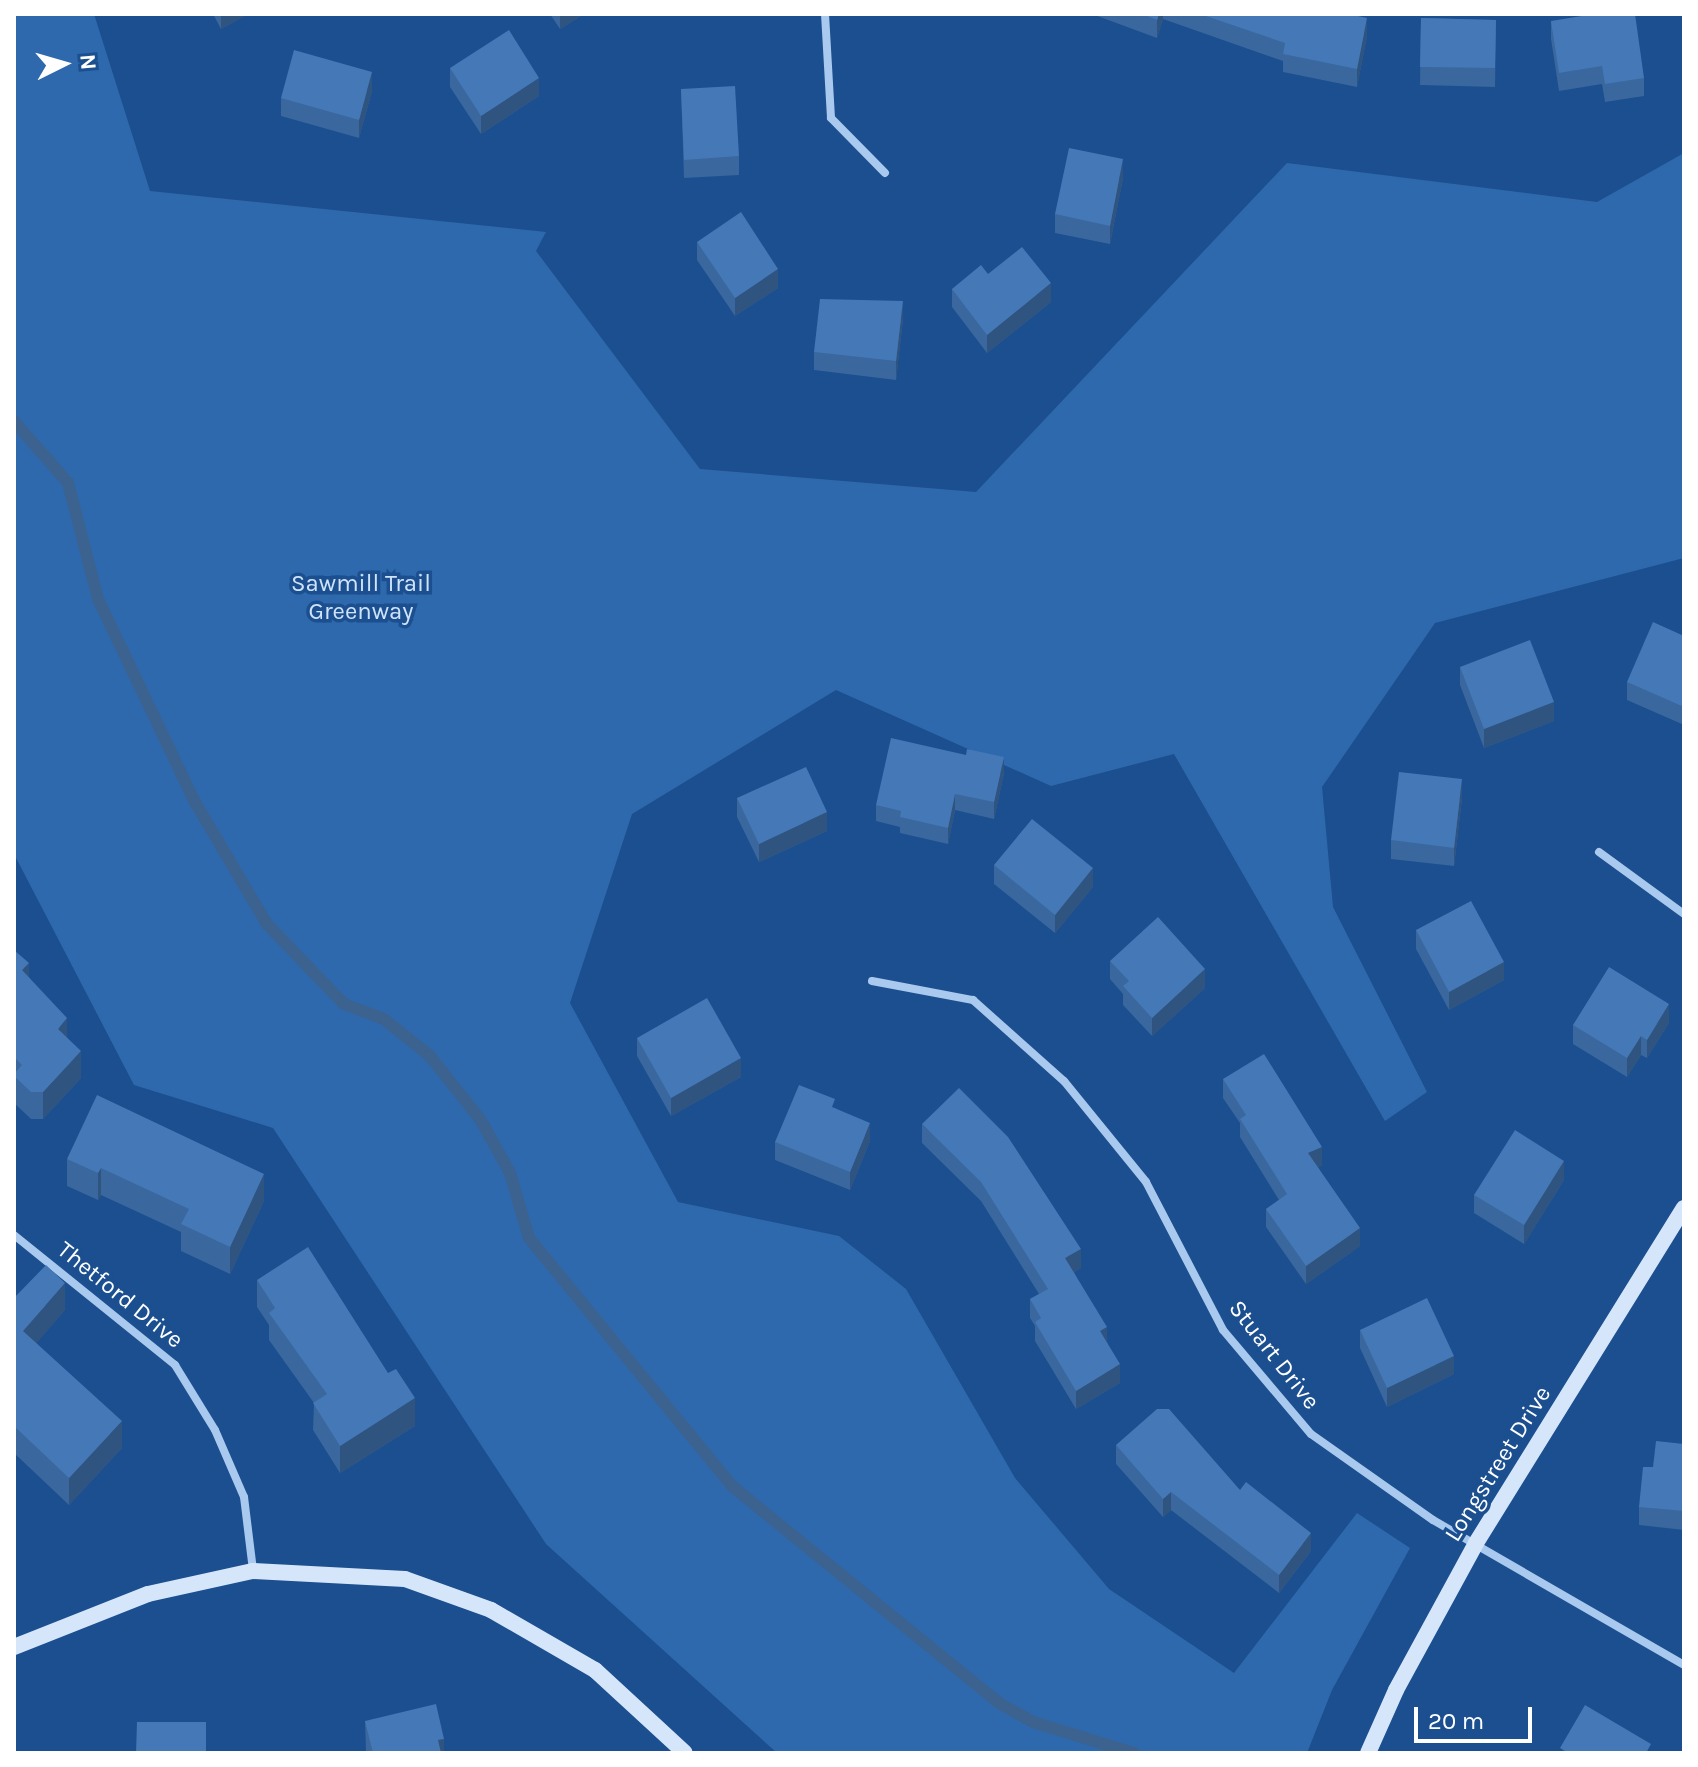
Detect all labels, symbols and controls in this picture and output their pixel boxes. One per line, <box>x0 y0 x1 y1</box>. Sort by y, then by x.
north arrow <box>24 24 104 104</box>
text: N <box>74 53 102 71</box>
park label: Sawmill Trail Greenway <box>291 570 431 626</box>
street label: Thetford Drive <box>51 1235 189 1355</box>
street label: Stuart Drive <box>1222 1295 1326 1415</box>
street label: Longstreet Drive <box>1439 1381 1557 1547</box>
scale bar <box>1418 1691 1536 1741</box>
text: 20 m <box>1428 1707 1484 1735</box>

